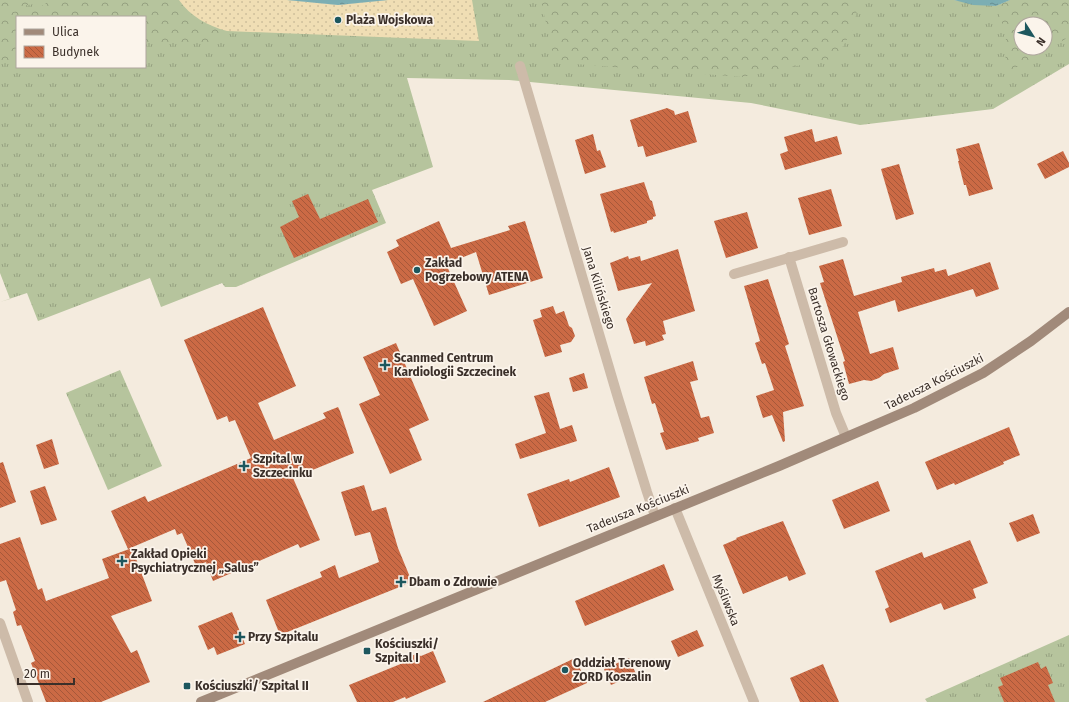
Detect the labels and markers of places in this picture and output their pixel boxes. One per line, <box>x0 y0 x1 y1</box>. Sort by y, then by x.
place label: Plaża Wojskowa <box>346 13 433 27</box>
marker: Plaża Wojskowa <box>333 15 343 25</box>
place label: Zakład Pogrzebowy ATENA <box>425 256 530 284</box>
marker: Zakład Pogrzebowy ATENA <box>412 265 422 275</box>
place label: Scanmed Centrum Kardiologii Szczecinek <box>394 351 516 379</box>
marker: Scanmed Centrum Kardiologii Szczecinek <box>379 359 391 371</box>
place label: Szpital w Szczecinku <box>253 452 312 480</box>
marker: Szpital w Szczecinku <box>238 460 250 472</box>
place label: Zakład Opieki Psychiatrycznej „Salus” <box>131 547 259 575</box>
marker: Zakład Opieki Psychiatrycznej „Salus” <box>116 555 128 567</box>
place label: Dbam o Zdrowie <box>409 575 498 589</box>
marker: Dbam o Zdrowie <box>396 577 406 587</box>
place label: Przy Szpitalu <box>248 630 319 644</box>
marker: Przy Szpitalu <box>235 632 245 642</box>
place label: Kościuszki/ Szpital I <box>375 637 439 665</box>
marker: Kościuszki/ Szpital I <box>362 646 372 656</box>
place label: Oddział Terenowy ZORD Koszalin <box>573 656 672 684</box>
marker: Oddział Terenowy ZORD Koszalin <box>560 665 570 675</box>
place label: Kościuszki/ Szpital II <box>195 679 309 693</box>
marker: Kościuszki/ Szpital II <box>182 681 192 691</box>

